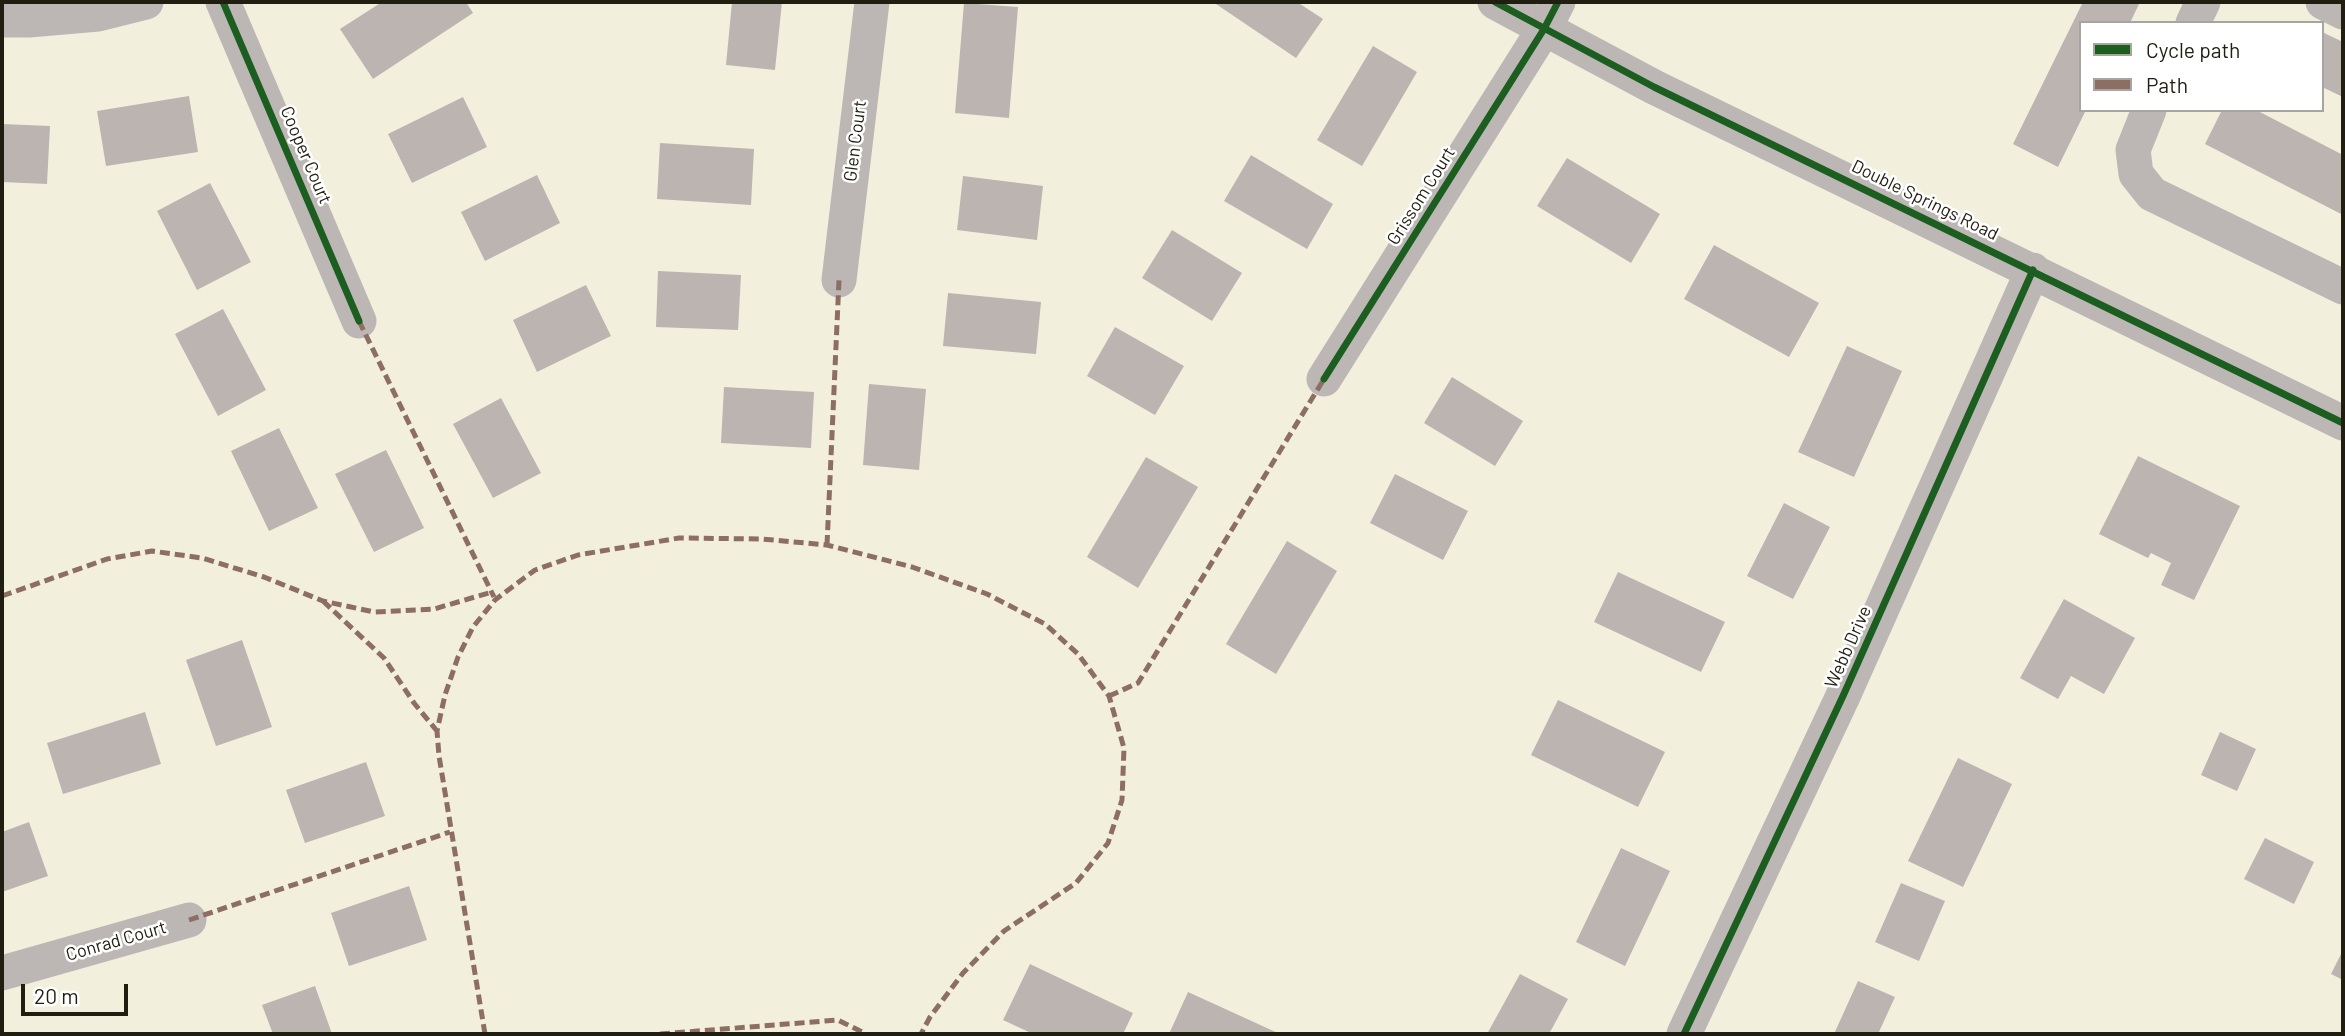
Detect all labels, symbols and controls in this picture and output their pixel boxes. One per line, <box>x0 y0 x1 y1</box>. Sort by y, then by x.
legend <box>2079 21 2324 112</box>
text: Cycle path <box>2146 37 2240 62</box>
text: Path <box>2146 72 2188 97</box>
street label: Glen Court <box>839 99 871 183</box>
street label: Cooper Court <box>276 103 336 207</box>
street label: Grissom Court <box>1382 143 1460 249</box>
street label: Double Springs Road <box>1848 155 2002 245</box>
street label: Webb Drive <box>1820 602 1876 692</box>
street label: Conrad Court <box>63 916 169 966</box>
scale bar <box>24 970 131 1014</box>
text: 20 m <box>34 983 79 1008</box>

